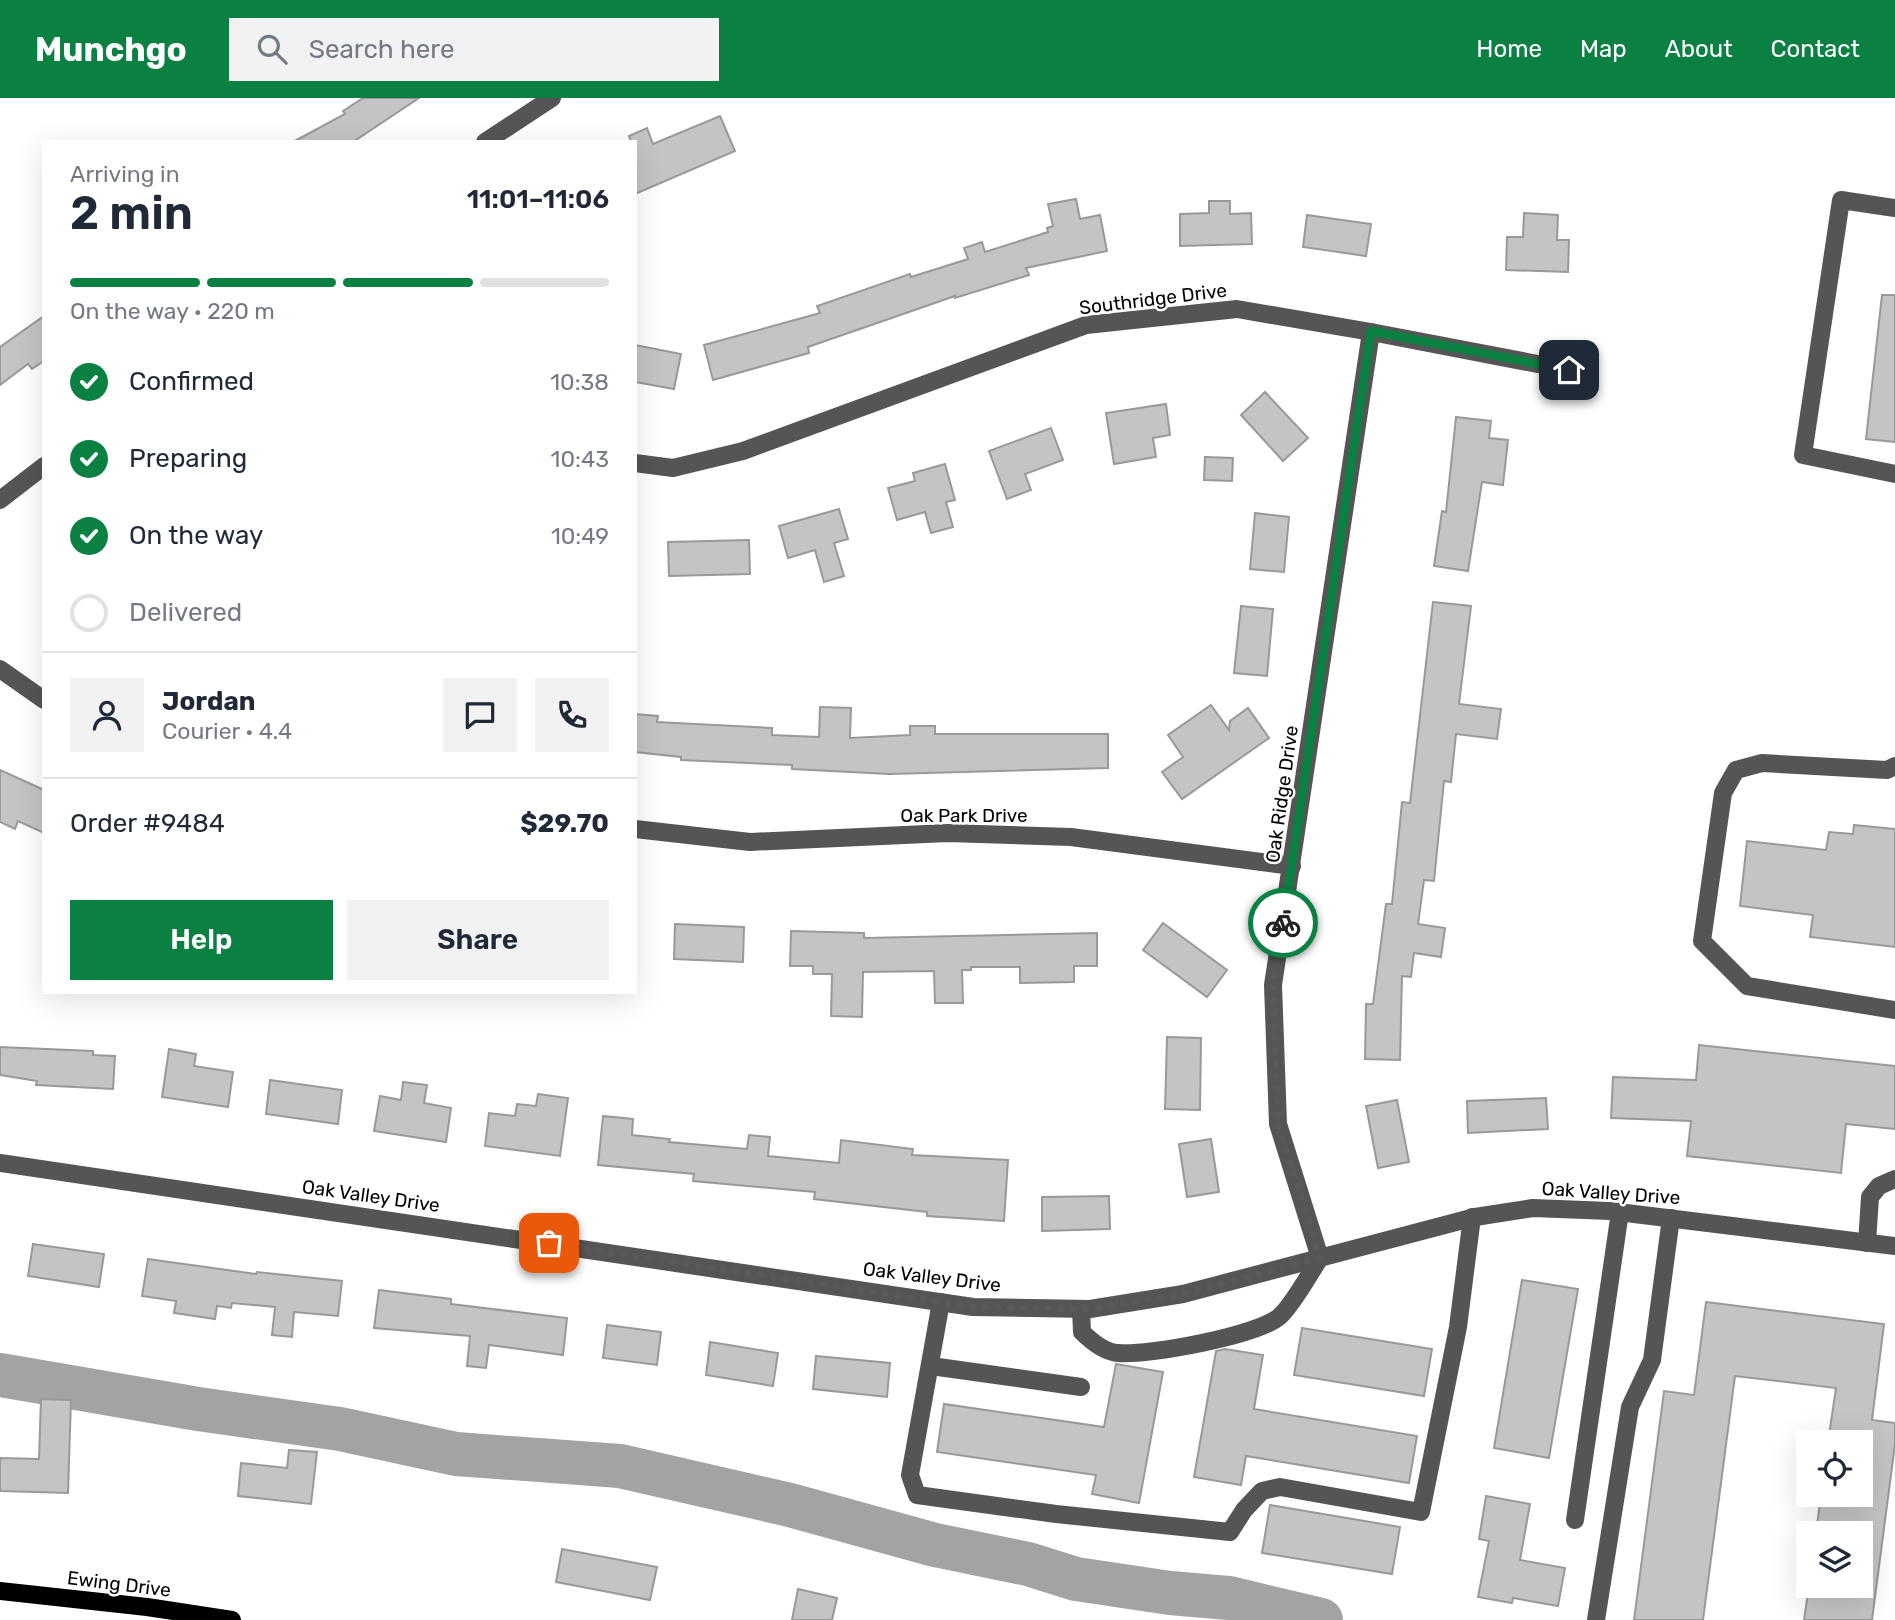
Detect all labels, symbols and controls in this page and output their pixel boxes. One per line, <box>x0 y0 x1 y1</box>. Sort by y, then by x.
search box <box>229 18 719 81</box>
text: Munchgo <box>35 30 187 69</box>
icon: search <box>253 30 291 68</box>
text: Search here <box>309 34 455 65</box>
text: Home <box>1476 35 1542 63</box>
text: Map <box>1580 35 1627 63</box>
text: About <box>1665 35 1733 63</box>
text: Contact <box>1771 35 1860 63</box>
text: Arriving in <box>70 160 180 188</box>
text: 11:01–11:06 <box>467 184 609 215</box>
text: 2 min <box>70 186 193 241</box>
street label: Southridge Drive <box>1078 279 1228 319</box>
text: On the way · 220 m <box>70 297 275 325</box>
pin <box>1539 340 1599 400</box>
icon: home <box>1550 351 1588 389</box>
icon: check <box>70 363 108 401</box>
text: Confirmed <box>129 366 254 397</box>
text: 10:38 <box>550 368 609 396</box>
icon: check <box>70 440 108 478</box>
text: Preparing <box>129 443 247 474</box>
text: 10:43 <box>551 445 609 473</box>
icon: check <box>70 517 108 555</box>
text: On the way <box>129 520 263 551</box>
text: 10:49 <box>551 522 609 550</box>
text: Delivered <box>129 597 242 628</box>
button: person <box>70 678 144 752</box>
button: chat <box>443 678 517 752</box>
button: phone <box>535 678 609 752</box>
text: Jordan <box>162 686 255 717</box>
text: Courier · 4.4 <box>162 717 292 745</box>
street label: Oak Ridge Drive <box>1261 724 1303 864</box>
street label: Oak Park Drive <box>900 804 1028 827</box>
text: Order #9484 <box>70 808 225 839</box>
text: $29.70 <box>520 808 609 839</box>
courier <box>1248 888 1318 958</box>
button: Help <box>70 900 333 980</box>
button: Share <box>347 900 609 980</box>
icon: bike <box>1264 904 1302 942</box>
street label: Oak Valley Drive <box>301 1175 441 1217</box>
street label: Oak Valley Drive <box>1541 1177 1681 1209</box>
pin <box>519 1213 579 1273</box>
icon: bag <box>530 1224 568 1262</box>
street label: Oak Valley Drive <box>862 1257 1002 1297</box>
map controls <box>1796 1430 1873 1598</box>
button: locate <box>1796 1430 1873 1507</box>
button: layers <box>1796 1521 1873 1598</box>
street label: Ewing Drive <box>66 1566 172 1602</box>

